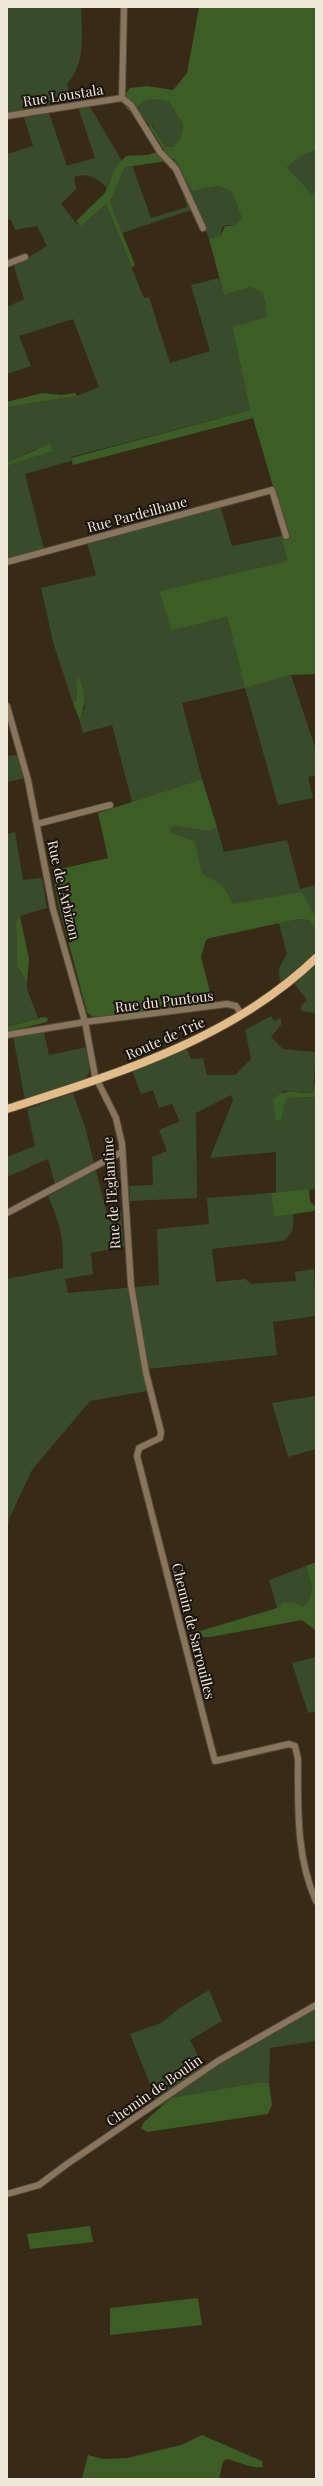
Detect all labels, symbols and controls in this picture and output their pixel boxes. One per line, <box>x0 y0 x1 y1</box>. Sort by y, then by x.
street label: Rue Loustala <box>22 79 104 111</box>
street label: Rue Pardeilhane <box>85 492 189 536</box>
street label: Rue de l'Arbizon <box>43 838 85 942</box>
street label: Rue du Puntous <box>114 986 214 1016</box>
street label: Route de Trie <box>122 1012 208 1064</box>
street label: Rue de l'Eglantine <box>98 1136 124 1250</box>
street label: Chemin de Sarrouilles <box>168 1561 220 1701</box>
street label: Chemin de Boulin <box>102 2049 206 2130</box>

